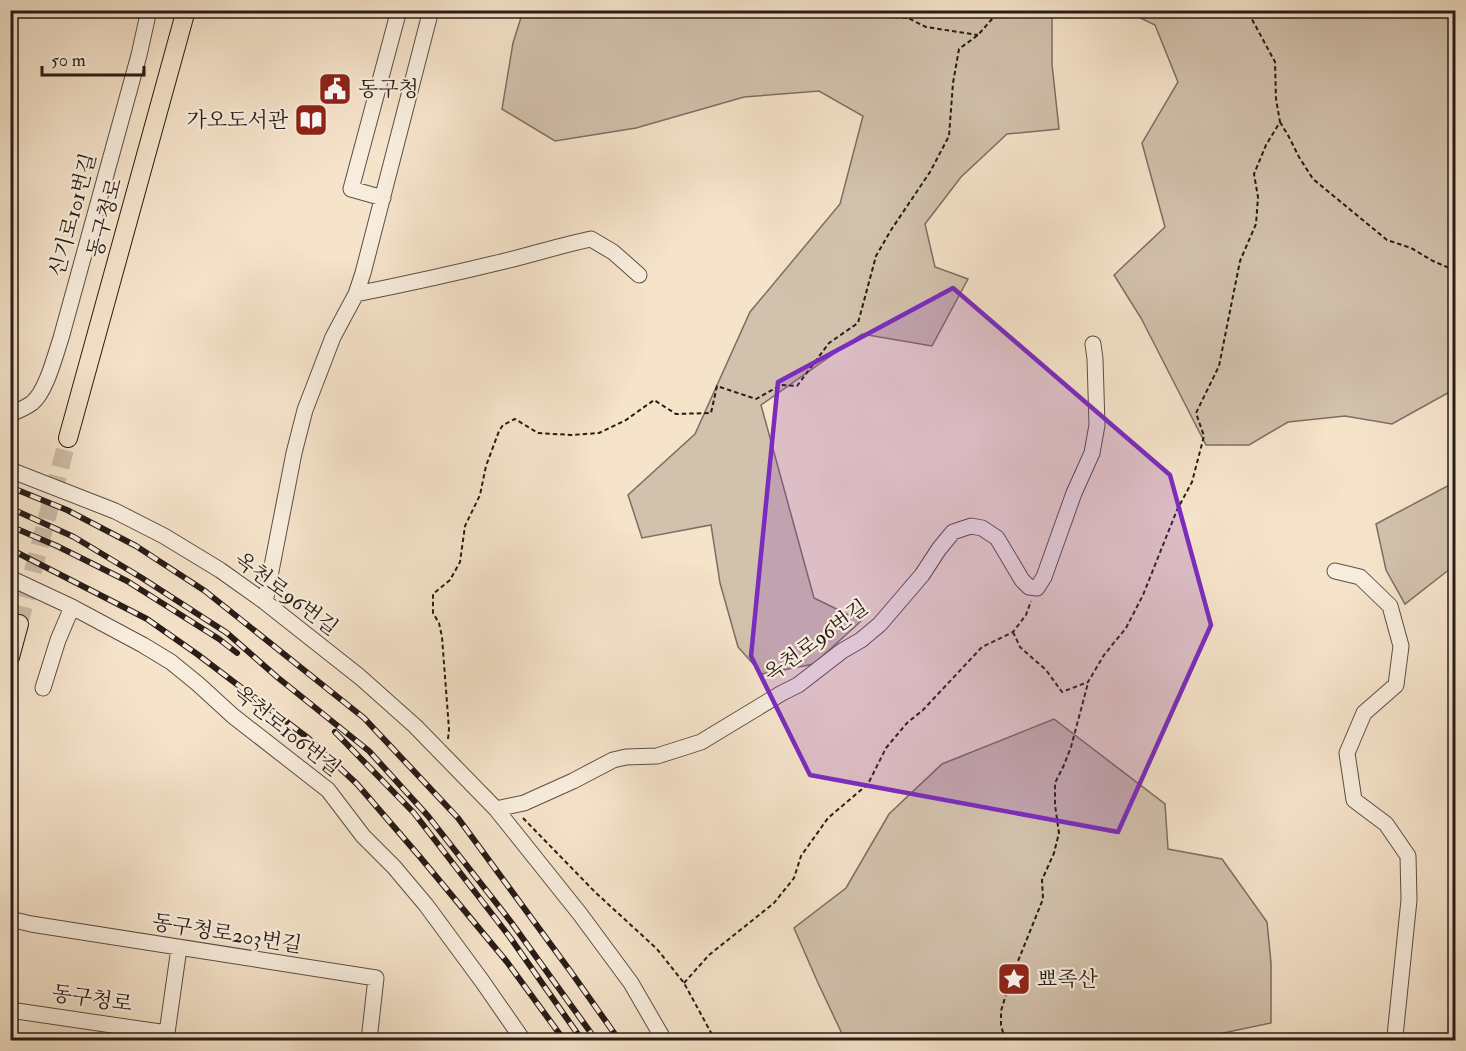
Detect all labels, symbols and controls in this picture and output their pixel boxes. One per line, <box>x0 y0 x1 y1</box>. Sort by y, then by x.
scale bar <box>42 39 144 77</box>
text: 50 m <box>51 49 86 72</box>
public building icon: 동구청 <box>317 71 353 107</box>
place label: 동구청 <box>358 76 419 103</box>
library icon: 가오도서관 <box>293 102 329 138</box>
place label: 가오도서관 <box>187 107 289 134</box>
street label: 신기로101번길 <box>44 150 102 280</box>
street label: 동구청로 <box>81 175 129 261</box>
street label: 옥천로96번길 <box>229 546 343 642</box>
street label: 옥천로96번길 <box>758 594 874 688</box>
street label: 옥천로106번길 <box>228 680 346 782</box>
street label: 동구청로203번길 <box>150 909 304 959</box>
place icon: 뾰족산 <box>996 961 1032 997</box>
place label: 뾰족산 <box>1037 966 1099 993</box>
street label: 동구청로 <box>50 980 134 1018</box>

